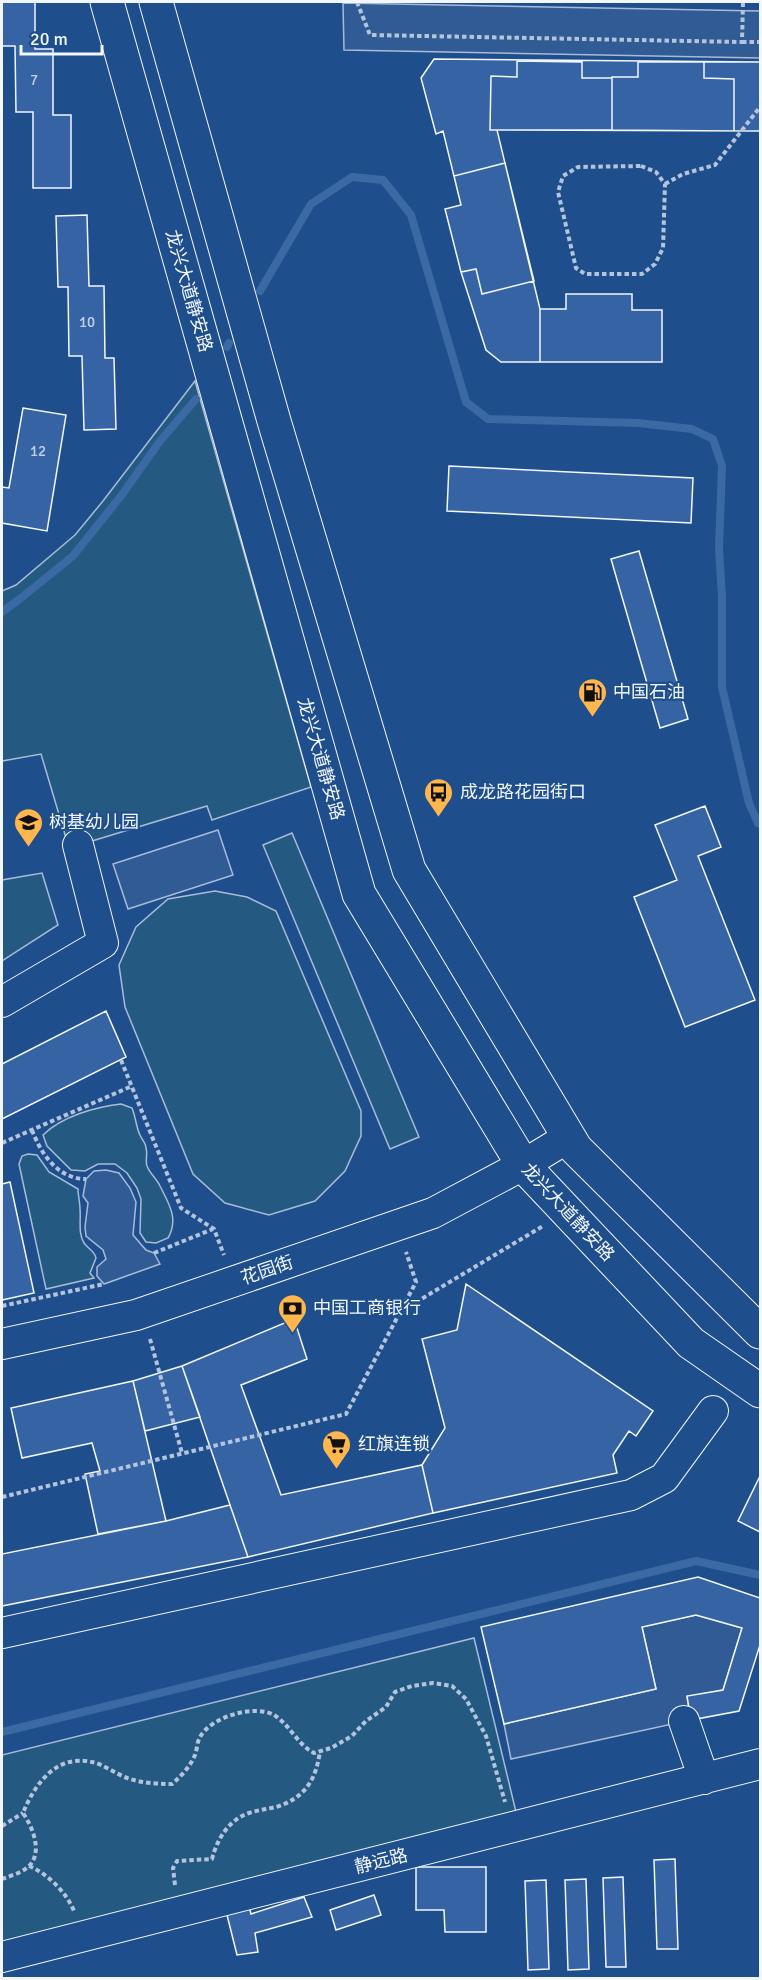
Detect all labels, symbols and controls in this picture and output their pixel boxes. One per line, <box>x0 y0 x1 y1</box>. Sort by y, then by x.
scale bar <box>21 18 102 56</box>
text: 20 m <box>30 28 68 50</box>
house number: 7 <box>30 71 38 89</box>
street label: 龙兴大道静安路 <box>161 227 217 355</box>
house number: 10 <box>79 313 95 331</box>
house number: 12 <box>30 442 46 460</box>
fuel station icon: 中国石油 <box>576 676 608 718</box>
place label: 中国石油 <box>613 681 685 703</box>
street label: 龙兴大道静安路 <box>293 695 349 823</box>
bus stop icon: 成龙路花园街口 <box>423 776 455 818</box>
place label: 成龙路花园街口 <box>460 781 586 803</box>
school or university icon: 树基幼儿园 <box>12 806 44 848</box>
place label: 树基幼儿园 <box>49 811 139 833</box>
street label: 龙兴大道静安路 <box>517 1158 619 1266</box>
street label: 花园街 <box>238 1251 296 1289</box>
bank icon: 中国工商银行 <box>276 1292 308 1334</box>
place label: 中国工商银行 <box>313 1297 421 1319</box>
supermarket icon: 红旗连锁 <box>321 1428 353 1470</box>
place label: 红旗连锁 <box>358 1433 430 1455</box>
street label: 静远路 <box>352 1844 410 1878</box>

